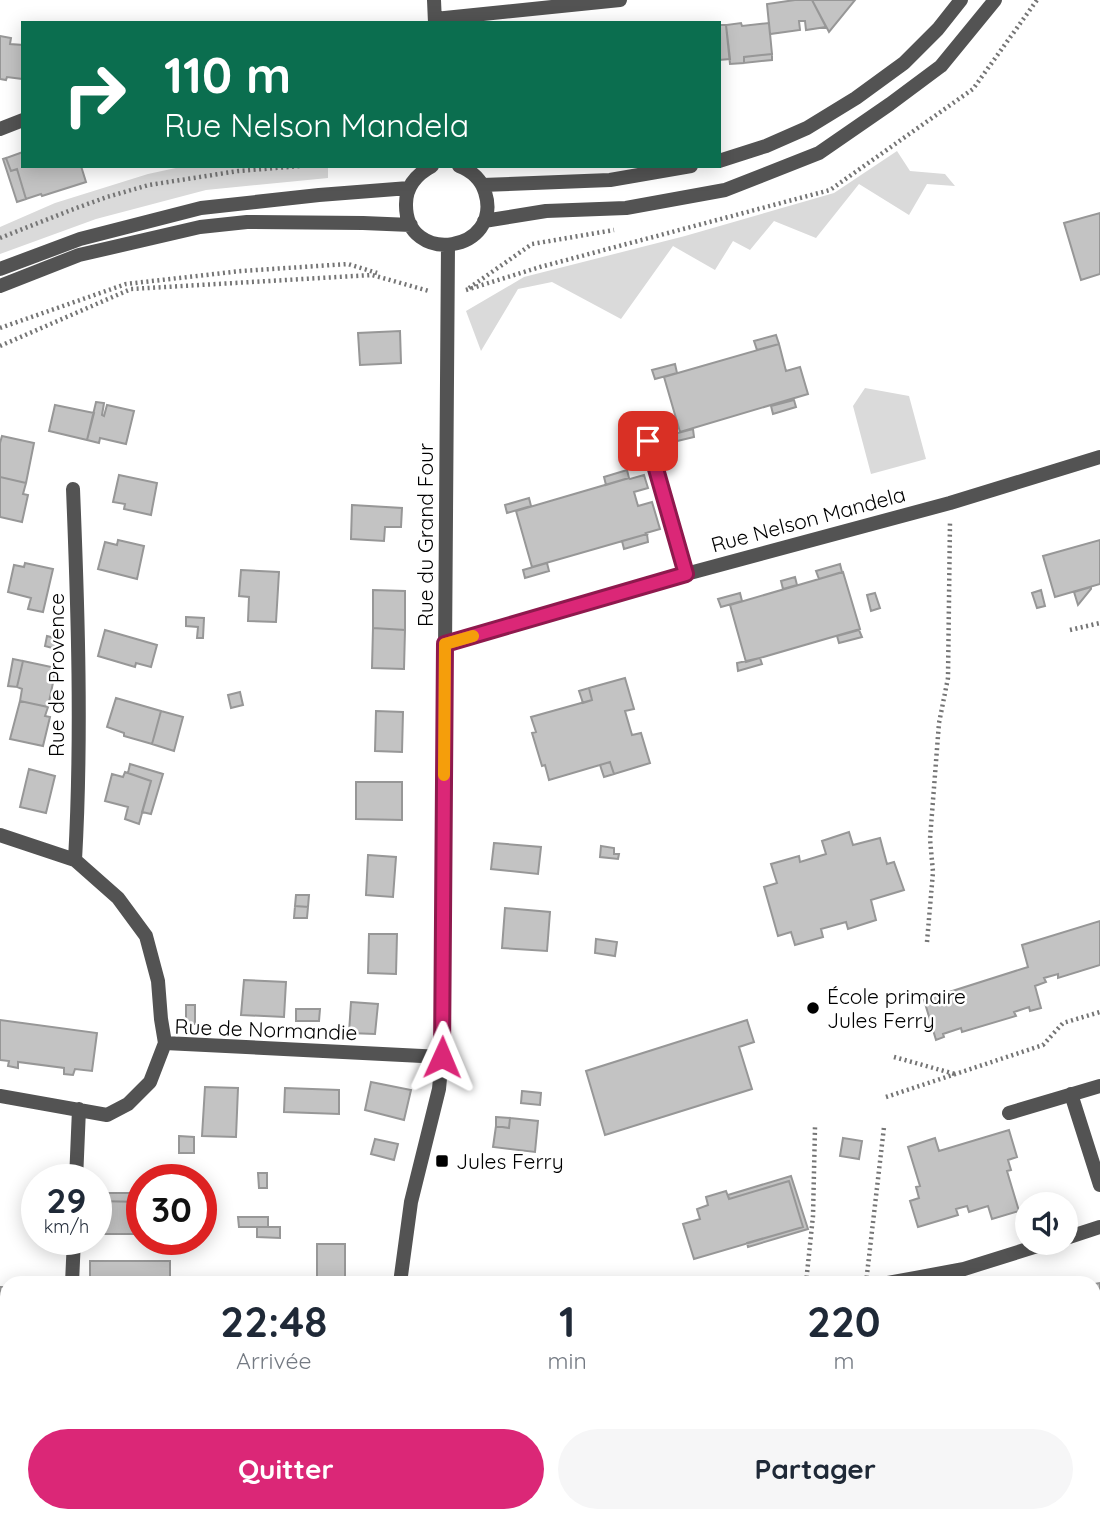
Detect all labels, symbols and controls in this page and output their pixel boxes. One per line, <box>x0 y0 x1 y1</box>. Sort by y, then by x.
text: 110 m <box>164 44 291 105</box>
icon: right <box>49 49 140 140</box>
text: Rue Nelson Mandela <box>164 105 469 145</box>
pin <box>618 411 678 471</box>
icon: arrive <box>629 422 667 460</box>
street label: Rue du Grand Four <box>412 443 438 627</box>
street label: Rue Nelson Mandela <box>708 481 908 557</box>
street label: Rue de Provence <box>43 593 69 757</box>
place label: École primaire Jules Ferry <box>827 983 966 1033</box>
marker: École primaire Jules Ferry <box>805 1000 821 1016</box>
street label: Rue de Normandie <box>174 1013 358 1045</box>
position arrow <box>405 1020 479 1094</box>
place label: Jules Ferry <box>456 1148 564 1174</box>
marker: Jules Ferry <box>434 1153 450 1169</box>
speed limit sign: 30 <box>126 1164 217 1255</box>
text: 29 <box>47 1178 86 1222</box>
map controls <box>1015 1192 1078 1255</box>
button: sound <box>1015 1192 1078 1255</box>
text: km/h <box>44 1215 89 1238</box>
text: 22:48 <box>220 1295 327 1348</box>
text: 1 <box>559 1295 575 1348</box>
text: 220 <box>807 1295 881 1348</box>
text: Arrivée <box>236 1346 312 1375</box>
text: min <box>548 1346 587 1375</box>
text: m <box>833 1346 854 1375</box>
button: Quitter <box>28 1429 544 1509</box>
button: Partager <box>558 1429 1073 1509</box>

